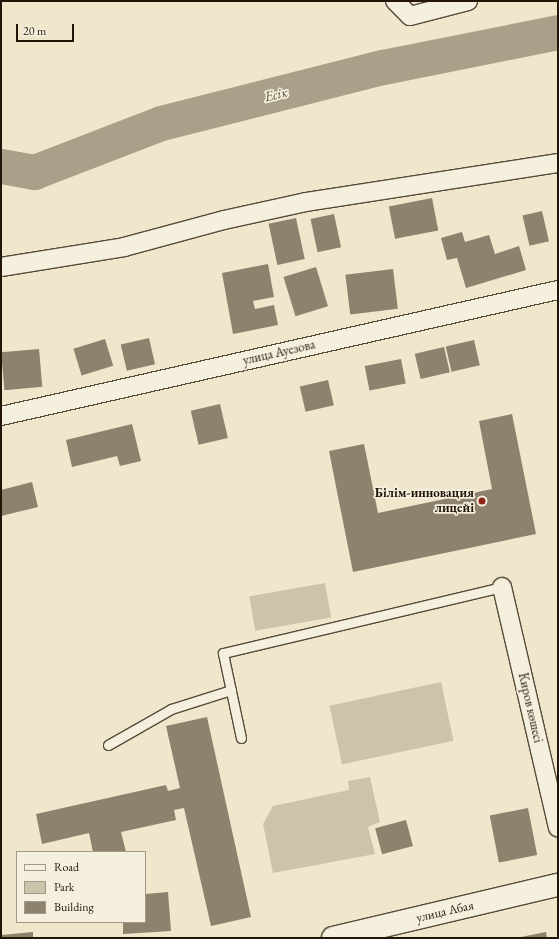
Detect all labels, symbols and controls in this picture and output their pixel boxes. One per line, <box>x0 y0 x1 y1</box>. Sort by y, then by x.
scale bar <box>18 16 76 42</box>
text: 20 m <box>23 23 46 39</box>
water label: Есік <box>263 83 289 105</box>
street label: улица Ауезова <box>241 337 317 369</box>
place label: Білім-инновация лицейі <box>375 486 474 517</box>
marker: Білім-инновация лицейі <box>477 496 487 506</box>
street label: Киров көшесі <box>514 671 546 745</box>
legend <box>16 851 146 923</box>
text: Road <box>54 859 79 875</box>
text: Park <box>54 879 74 895</box>
street label: улица Абая <box>415 898 475 926</box>
text: Building <box>54 899 94 915</box>

